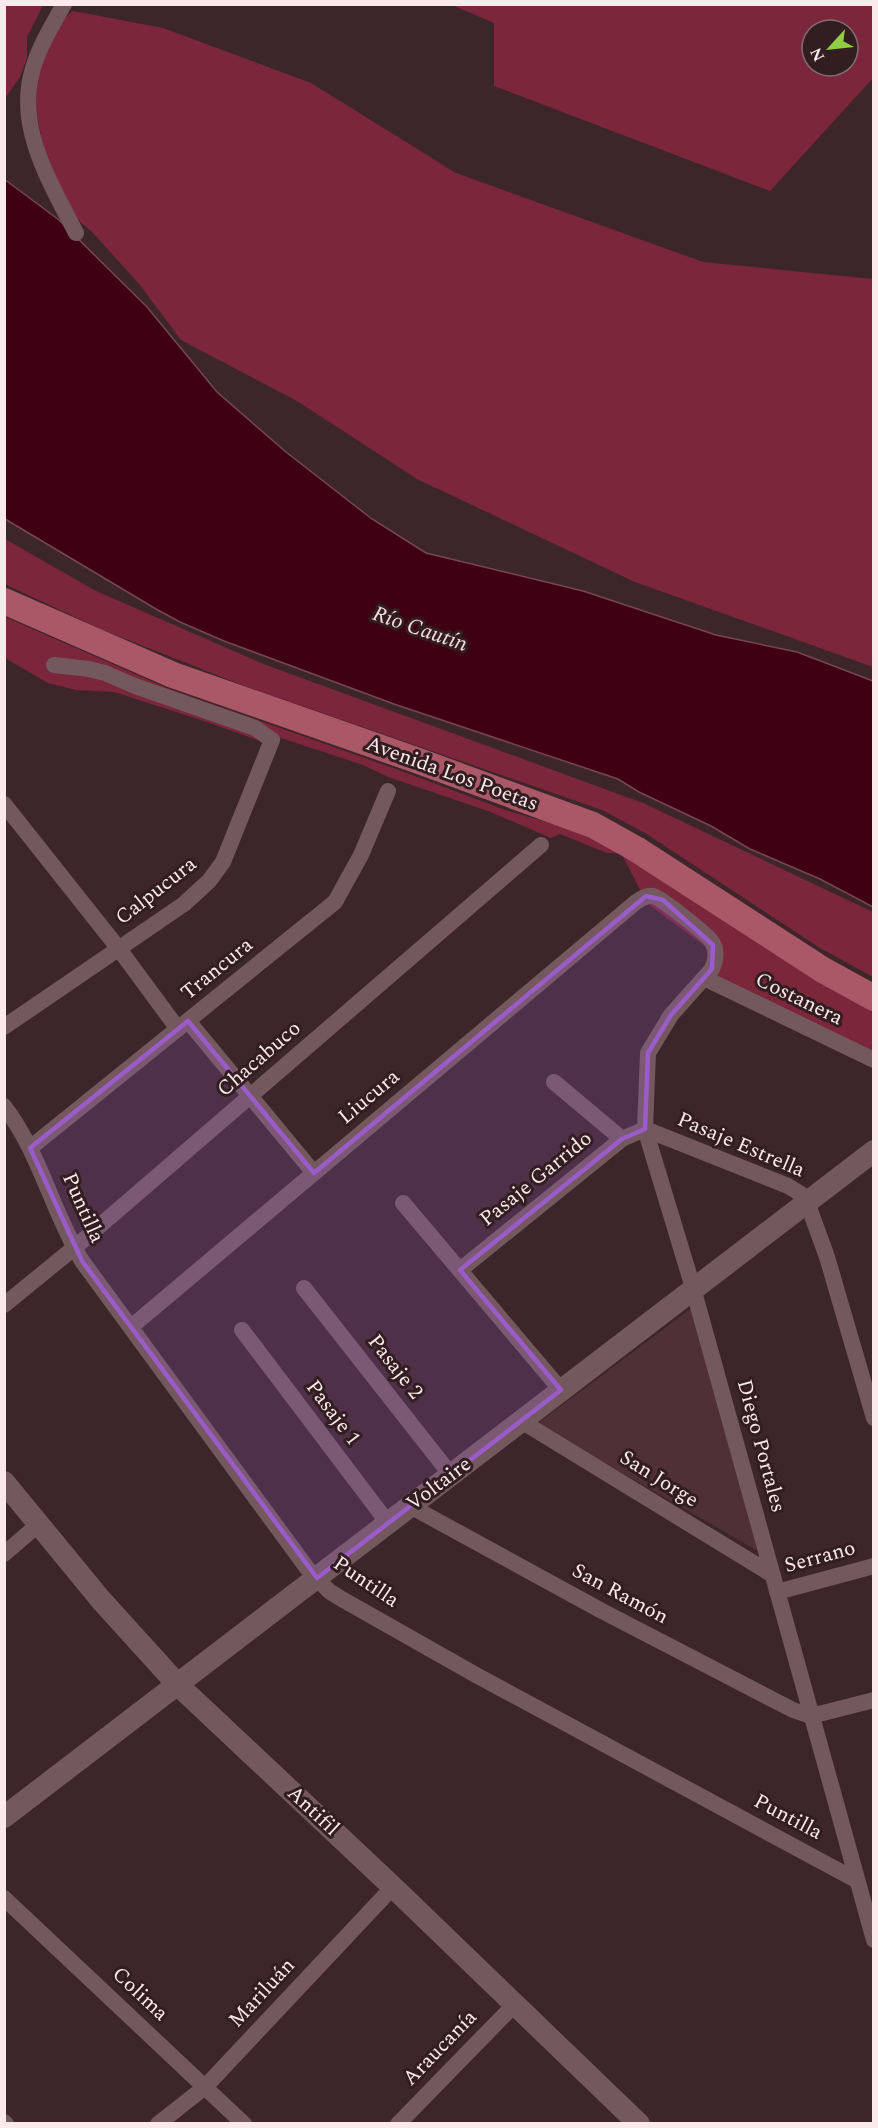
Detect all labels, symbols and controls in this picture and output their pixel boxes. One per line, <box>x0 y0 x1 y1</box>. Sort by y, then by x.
north arrow <box>800 18 860 78</box>
text: N <box>804 43 831 66</box>
water label: Río Cautín <box>368 597 472 661</box>
street label: Avenida Los Poetas <box>361 728 543 820</box>
street label: Calpucura <box>108 848 204 933</box>
street label: Trancura <box>174 929 261 1008</box>
street label: Costanera <box>750 964 849 1034</box>
street label: Chacabuco <box>210 1013 308 1105</box>
street label: Liucura <box>331 1061 408 1132</box>
street label: Pasaje Estrella <box>672 1104 810 1187</box>
street label: Pasaje Garrido <box>473 1123 599 1235</box>
street label: Puntilla <box>53 1168 113 1249</box>
street label: Pasaje 2 <box>359 1328 431 1406</box>
street label: Pasaje 1 <box>298 1373 368 1453</box>
street label: Diego Portales <box>728 1376 794 1516</box>
street label: San Jorge <box>613 1442 705 1516</box>
street label: Voltaire <box>400 1449 478 1519</box>
street label: Serrano <box>781 1532 859 1582</box>
street label: Puntilla <box>326 1548 406 1616</box>
street label: San Ramón <box>566 1555 674 1633</box>
street label: Antifil <box>279 1778 347 1844</box>
street label: Puntilla <box>748 1785 829 1849</box>
street label: Mariluán <box>221 1951 303 2035</box>
street label: Colima <box>104 1959 176 2029</box>
street label: Araucanía <box>395 2002 485 2094</box>

